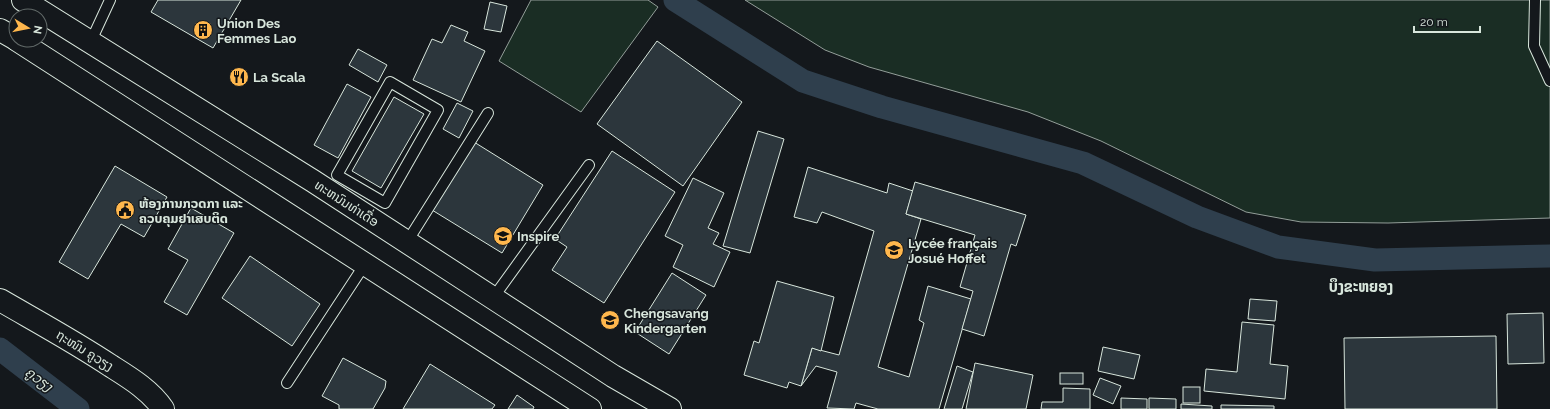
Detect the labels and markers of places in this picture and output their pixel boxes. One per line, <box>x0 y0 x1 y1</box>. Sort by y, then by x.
place label: Union Des Femmes Lao <box>217 16 296 46</box>
building icon: Union Des Femmes Lao <box>192 19 214 41</box>
restaurant icon: La Scala <box>228 66 250 88</box>
place label: La Scala <box>253 70 306 85</box>
place label: ຫ້ອງການກວດກາ ແລະ ຄວບຄຸມຢາເສບຕິດ <box>139 196 243 227</box>
public building icon: ຫ້ອງການກວດກາ ແລະ ຄວບຄຸມຢາເສບຕິດ <box>114 199 136 221</box>
school or university icon: Inspire <box>492 225 514 247</box>
place label: Inspire <box>517 229 559 244</box>
place label: Lycée français Josué Hoffet <box>908 236 998 266</box>
school or university icon: Lycée français Josué Hoffet <box>883 239 905 261</box>
place label: Chengsavang Kindergarten <box>624 306 709 336</box>
school or university icon: Chengsavang Kindergarten <box>599 309 621 331</box>

